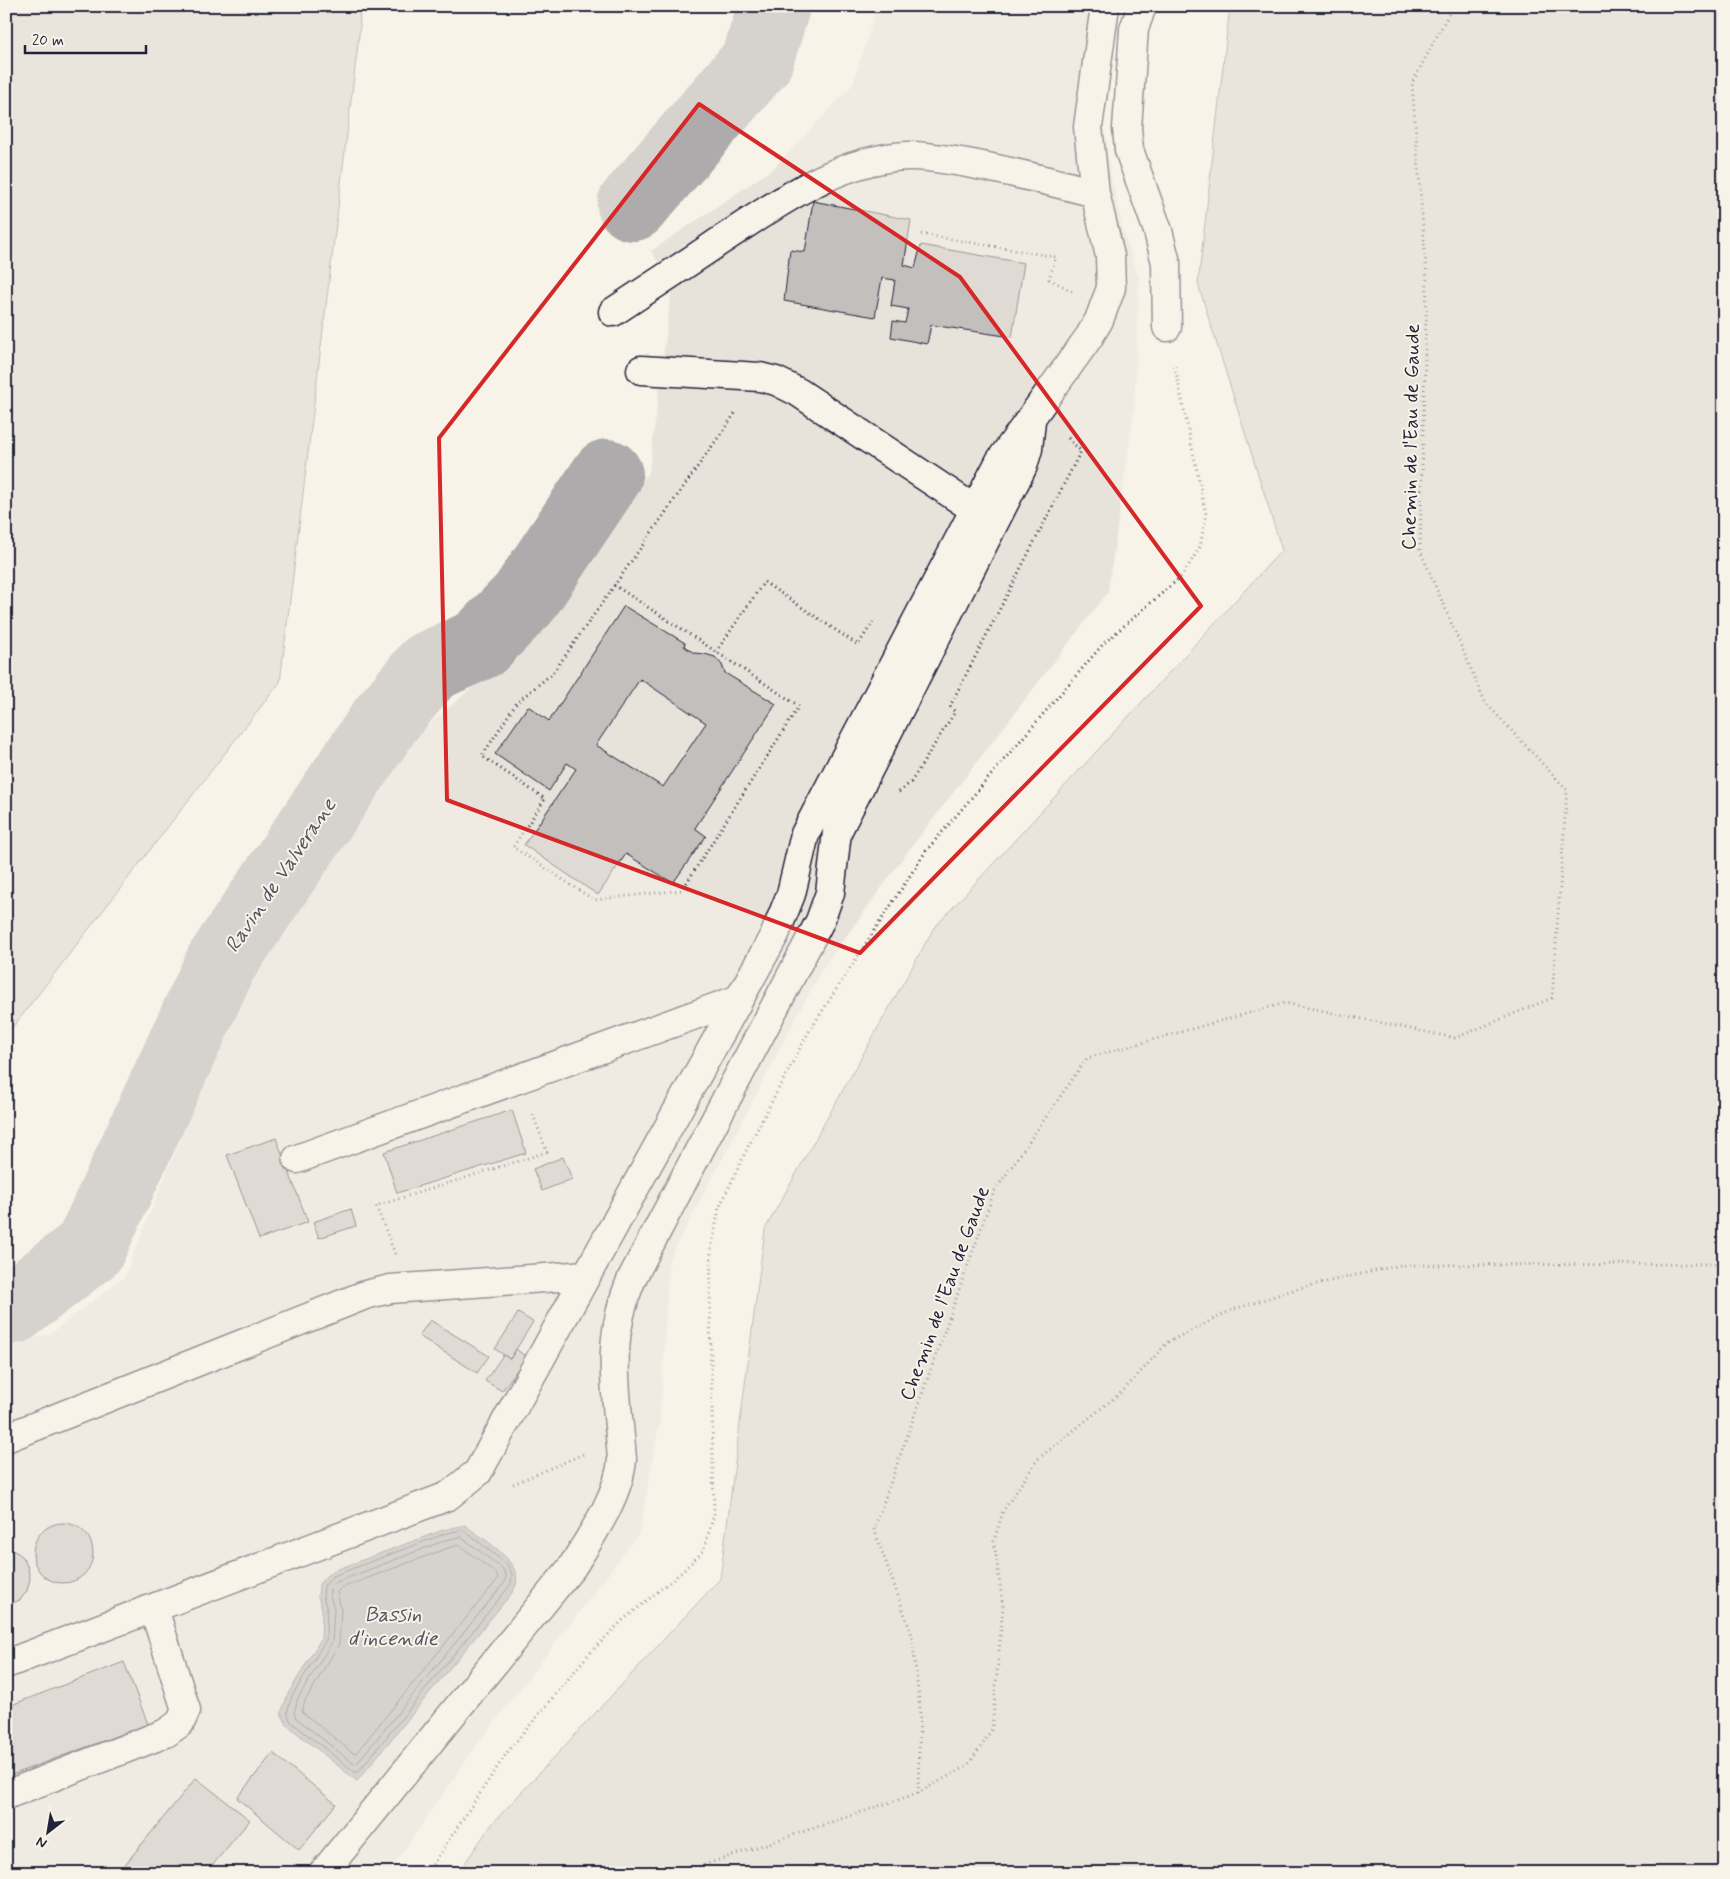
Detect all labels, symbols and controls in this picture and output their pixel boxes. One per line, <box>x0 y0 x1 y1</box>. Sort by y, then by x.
scale bar <box>25 22 146 54</box>
text: 20 m <box>32 31 64 51</box>
street label: Chemin de l'Eau de Gaude <box>1396 323 1427 551</box>
water label: Ravin de Valverane <box>219 792 343 958</box>
street label: Chemin de l'Eau de Gaude <box>894 1182 997 1405</box>
water label: Bassin d'incendie <box>348 1601 439 1653</box>
north arrow <box>22 1806 72 1856</box>
text: N <box>33 1832 50 1852</box>

